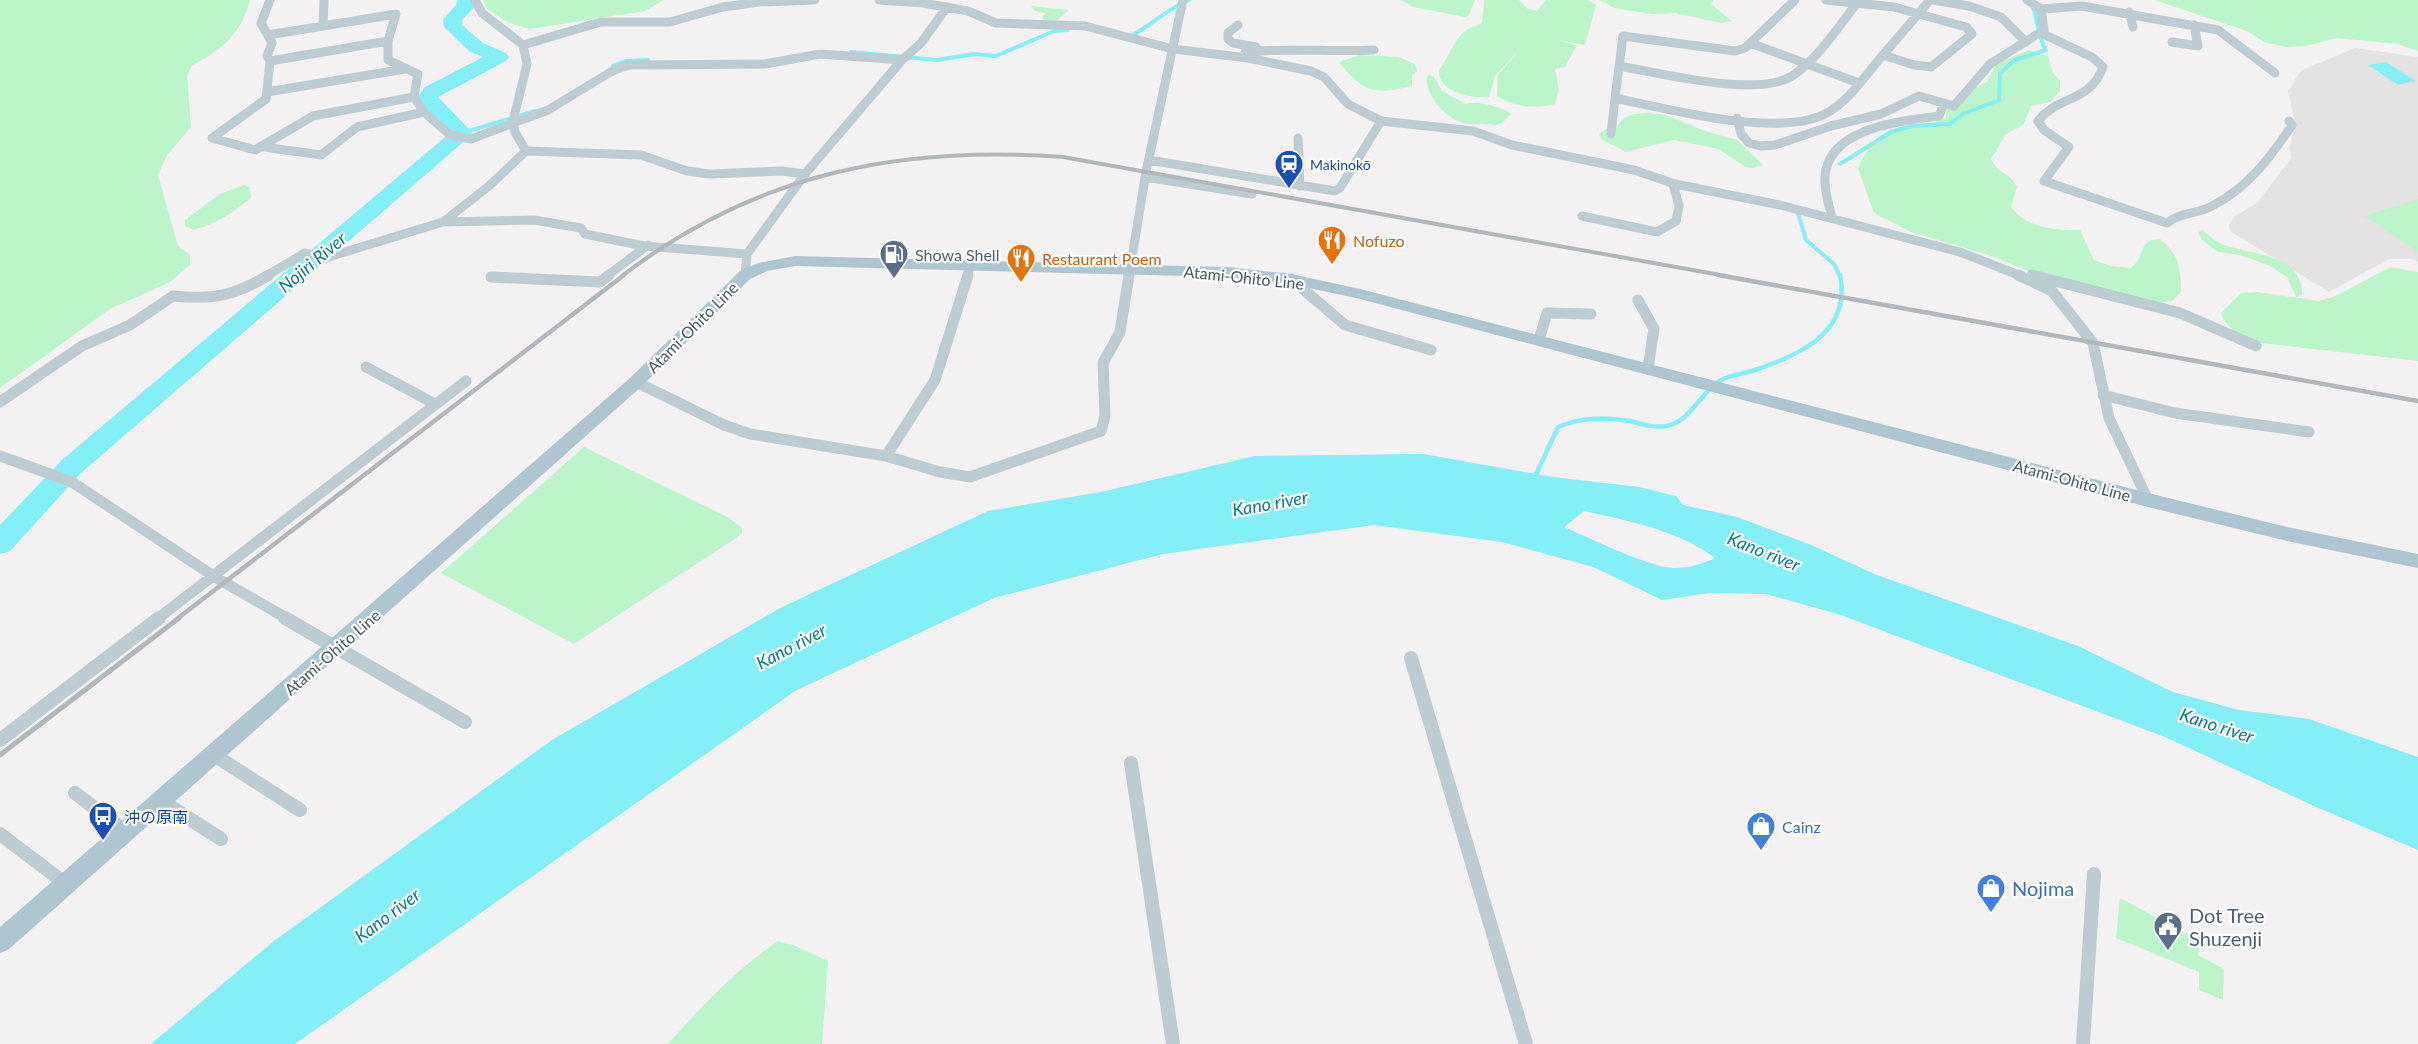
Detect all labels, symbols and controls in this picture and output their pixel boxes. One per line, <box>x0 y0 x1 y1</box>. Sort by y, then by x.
station icon: Makinokō <box>1273 148 1305 190</box>
place label: Makinokō <box>1310 156 1371 173</box>
restaurant icon: Nofuzo <box>1316 224 1348 266</box>
water label: Nojiri River <box>273 227 351 297</box>
place label: Nofuzo <box>1353 231 1405 250</box>
fuel station icon: Showa Shell <box>878 238 910 280</box>
restaurant icon: Restaurant Poem <box>1005 242 1037 284</box>
place label: Showa Shell <box>915 245 999 264</box>
place label: Restaurant Poem <box>1042 249 1162 268</box>
street label: Atami-Ohito Line <box>1183 261 1305 293</box>
street label: Atami-Ohito Line <box>643 278 741 376</box>
street label: Atami-Ohito Line <box>2011 455 2133 505</box>
water label: Kano river <box>1230 485 1310 520</box>
water label: Kano river <box>1724 526 1804 576</box>
street label: Atami-Ohito Line <box>280 605 384 699</box>
water label: Kano river <box>752 618 831 674</box>
water label: Kano river <box>2177 703 2258 748</box>
bus stop icon: 沖の原南 <box>87 800 119 842</box>
place label: 沖の原南 <box>124 807 188 826</box>
shop icon: Cainz <box>1745 810 1777 852</box>
place label: Cainz <box>1782 817 1821 836</box>
shop icon: Nojima <box>1975 872 2007 914</box>
place label: Nojima <box>2012 876 2074 900</box>
water label: Kano river <box>350 883 425 947</box>
place label: Dot Tree Shuzenji <box>2189 903 2265 950</box>
public building icon: Dot Tree Shuzenji <box>2152 910 2184 952</box>

